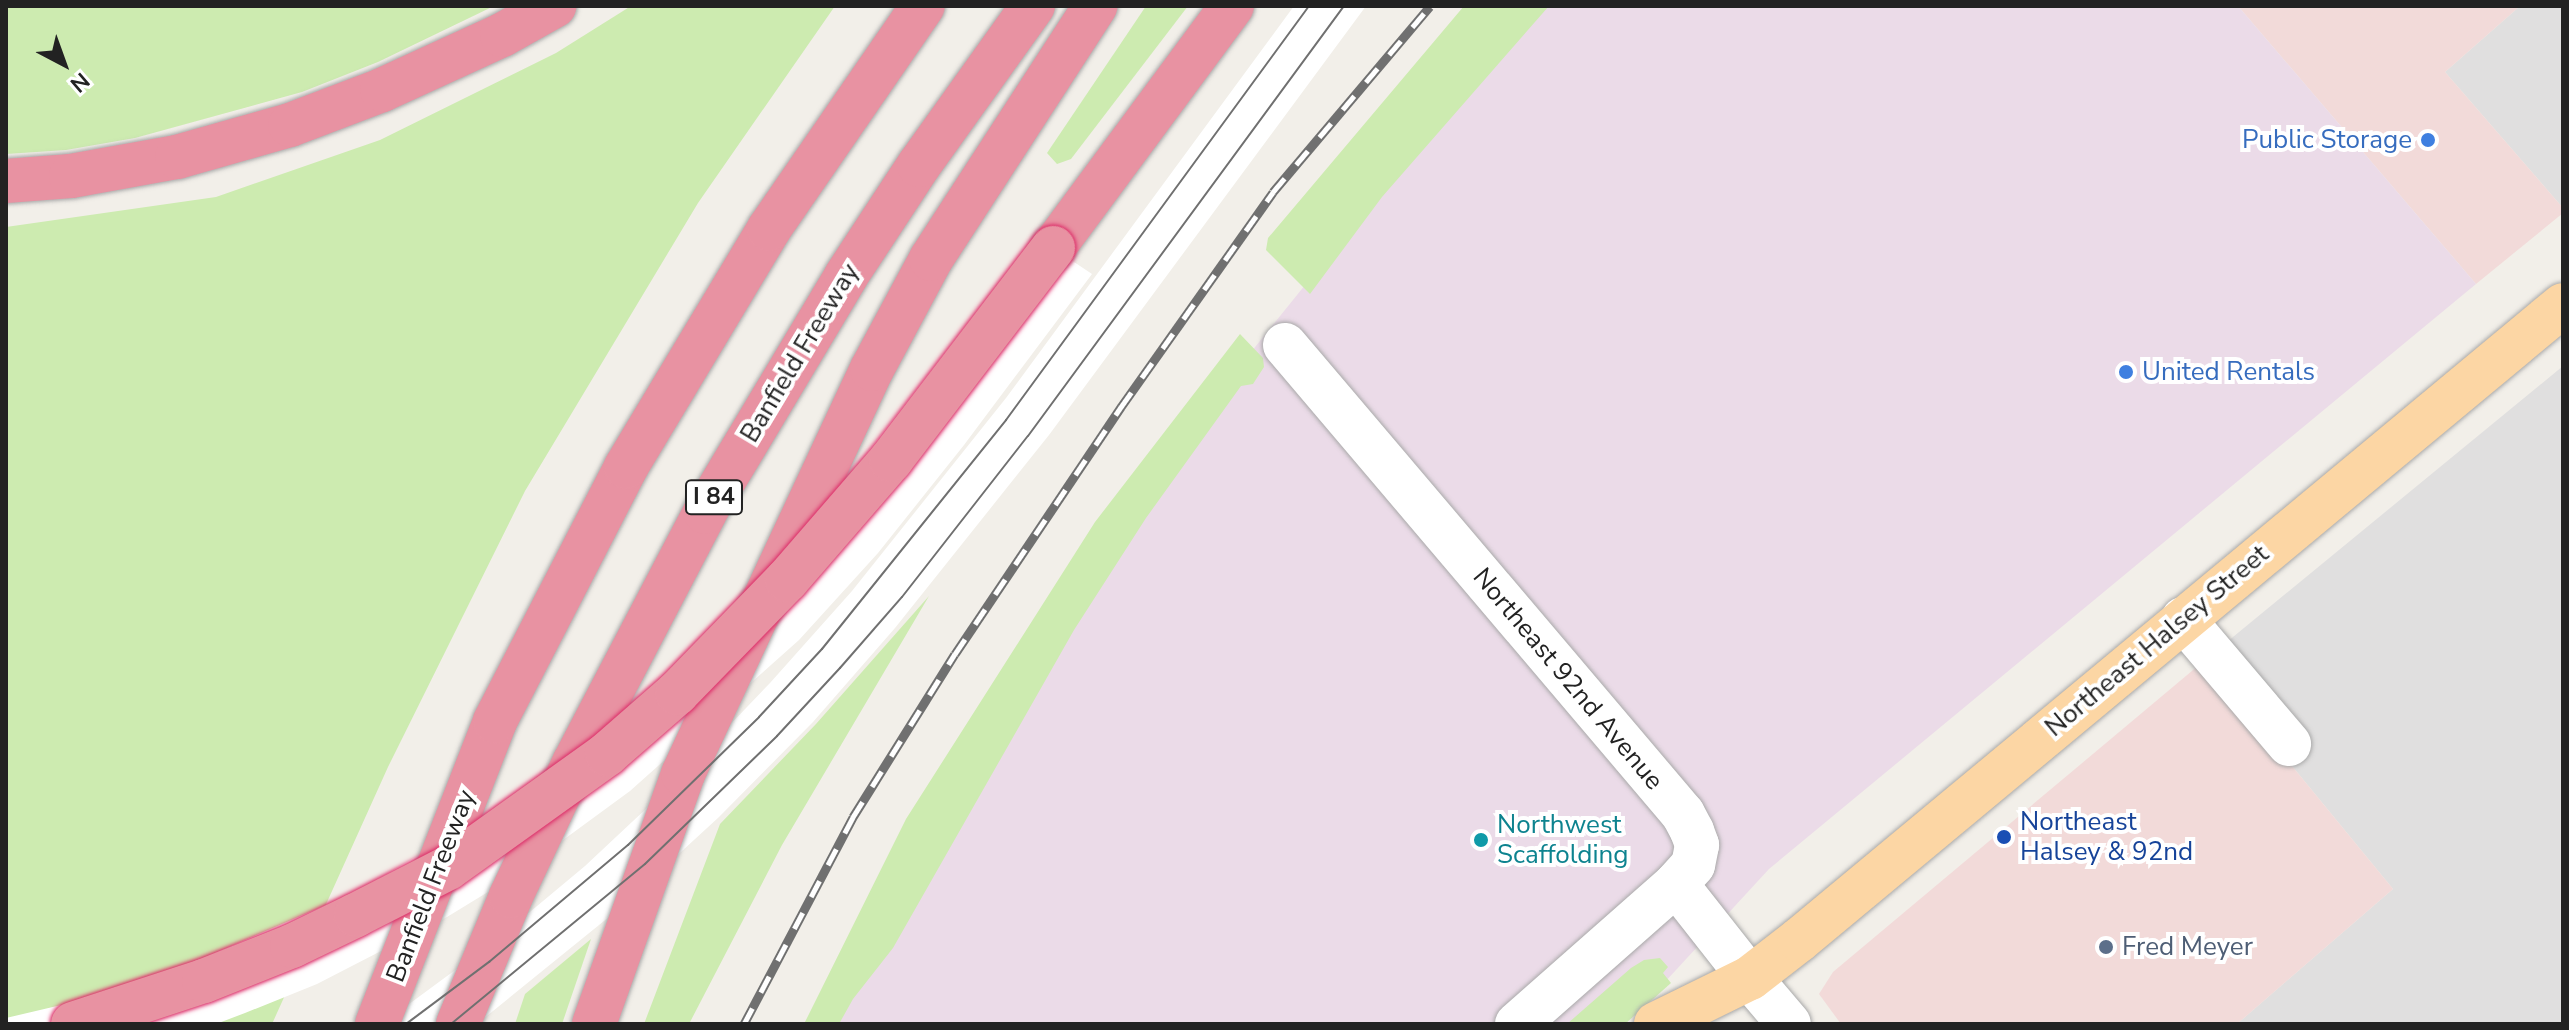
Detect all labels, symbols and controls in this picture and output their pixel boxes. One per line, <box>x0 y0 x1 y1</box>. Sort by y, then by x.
north arrow <box>24 24 104 104</box>
text: N <box>64 65 96 99</box>
place label: Public Storage <box>2242 124 2412 156</box>
marker: Public Storage <box>2419 131 2437 149</box>
street label: Banfield Freeway <box>734 258 866 448</box>
place label: United Rentals <box>2142 356 2315 388</box>
marker: United Rentals <box>2117 363 2135 381</box>
road number: I 84 <box>684 477 744 517</box>
street label: Northeast Halsey Street <box>2039 539 2275 743</box>
street label: Northeast 92nd Avenue <box>1466 562 1670 796</box>
street label: Banfield Freeway <box>380 786 482 986</box>
place label: Northeast Halsey & 92nd <box>2020 806 2193 868</box>
place label: Northwest Scaffolding <box>1497 809 1628 870</box>
marker: Northeast Halsey & 92nd <box>1995 828 2013 846</box>
marker: Northwest Scaffolding <box>1472 831 1490 849</box>
place label: Fred Meyer <box>2122 931 2253 963</box>
marker: Fred Meyer <box>2097 938 2115 956</box>

